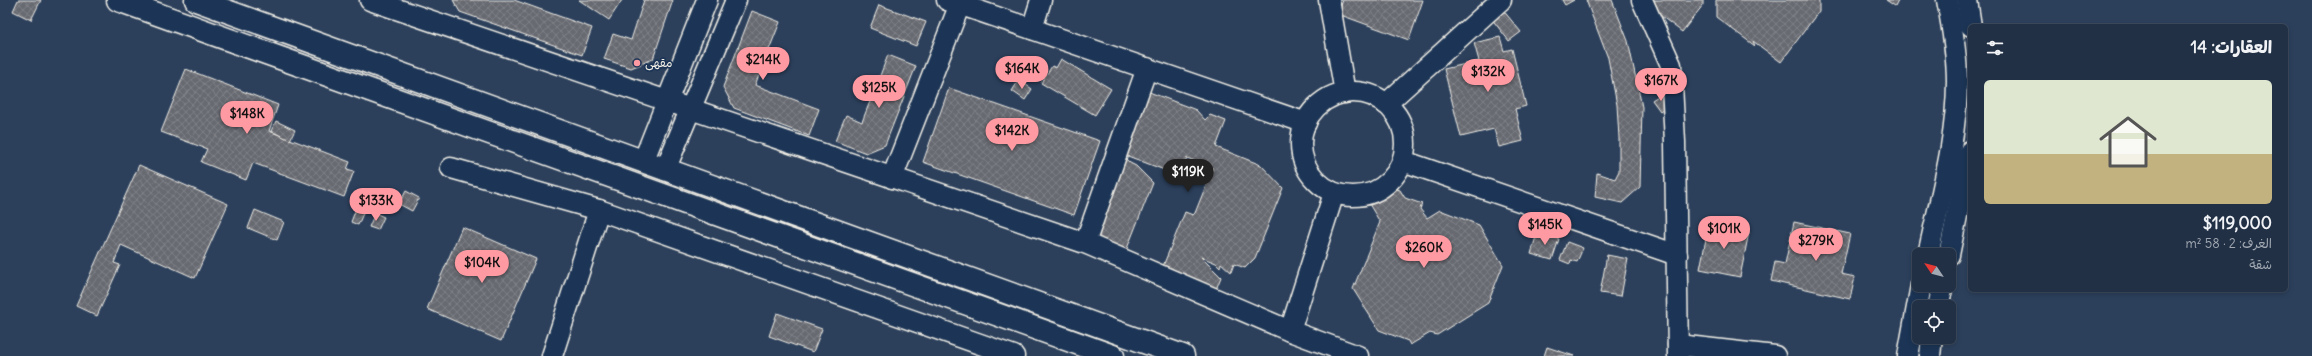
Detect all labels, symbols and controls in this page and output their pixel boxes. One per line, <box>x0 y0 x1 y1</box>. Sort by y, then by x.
text: العقارات: 14 <box>2191 36 2272 58</box>
icon: filters <box>1984 37 2006 59</box>
pin: $214K <box>735 47 791 81</box>
text: $214K <box>745 51 781 68</box>
place label: مقهى <box>645 55 672 71</box>
pin: $164K <box>994 56 1050 90</box>
marker: مقهى <box>632 58 642 68</box>
pin: $132K <box>1460 59 1516 93</box>
text: $164K <box>1004 60 1040 77</box>
text: $132K <box>1471 63 1505 80</box>
pin: $167K <box>1633 68 1689 102</box>
text: $167K <box>1644 72 1678 89</box>
pin: $125K <box>851 75 907 109</box>
text: $125K <box>862 79 896 96</box>
pin: $148K <box>219 101 275 135</box>
text: $148K <box>229 105 265 122</box>
icon: home <box>2092 106 2164 178</box>
pin: $142K <box>984 118 1040 152</box>
text: $142K <box>995 122 1029 139</box>
pin: $119K <box>1160 159 1216 193</box>
text: $119K <box>1172 163 1204 180</box>
pin: $133K <box>348 188 404 222</box>
text: $133K <box>359 192 393 209</box>
pin: $145K <box>1517 212 1573 246</box>
text: $119,000 <box>2203 212 2272 234</box>
text: $145K <box>1527 216 1563 233</box>
pin: $101K <box>1696 216 1752 250</box>
text: $101K <box>1707 220 1741 237</box>
pin: $279K <box>1788 228 1844 262</box>
text: $279K <box>1798 232 1834 249</box>
pin: $260K <box>1396 235 1452 269</box>
text: الغرف: 2 · 58 m² <box>2185 235 2272 252</box>
text: $260K <box>1405 239 1443 256</box>
north arrow <box>1912 248 1956 292</box>
map controls <box>1912 248 1956 344</box>
pin: $104K <box>454 250 510 284</box>
text: $104K <box>464 254 500 271</box>
text: شقة <box>2249 256 2272 273</box>
button: locate <box>1912 300 1956 344</box>

